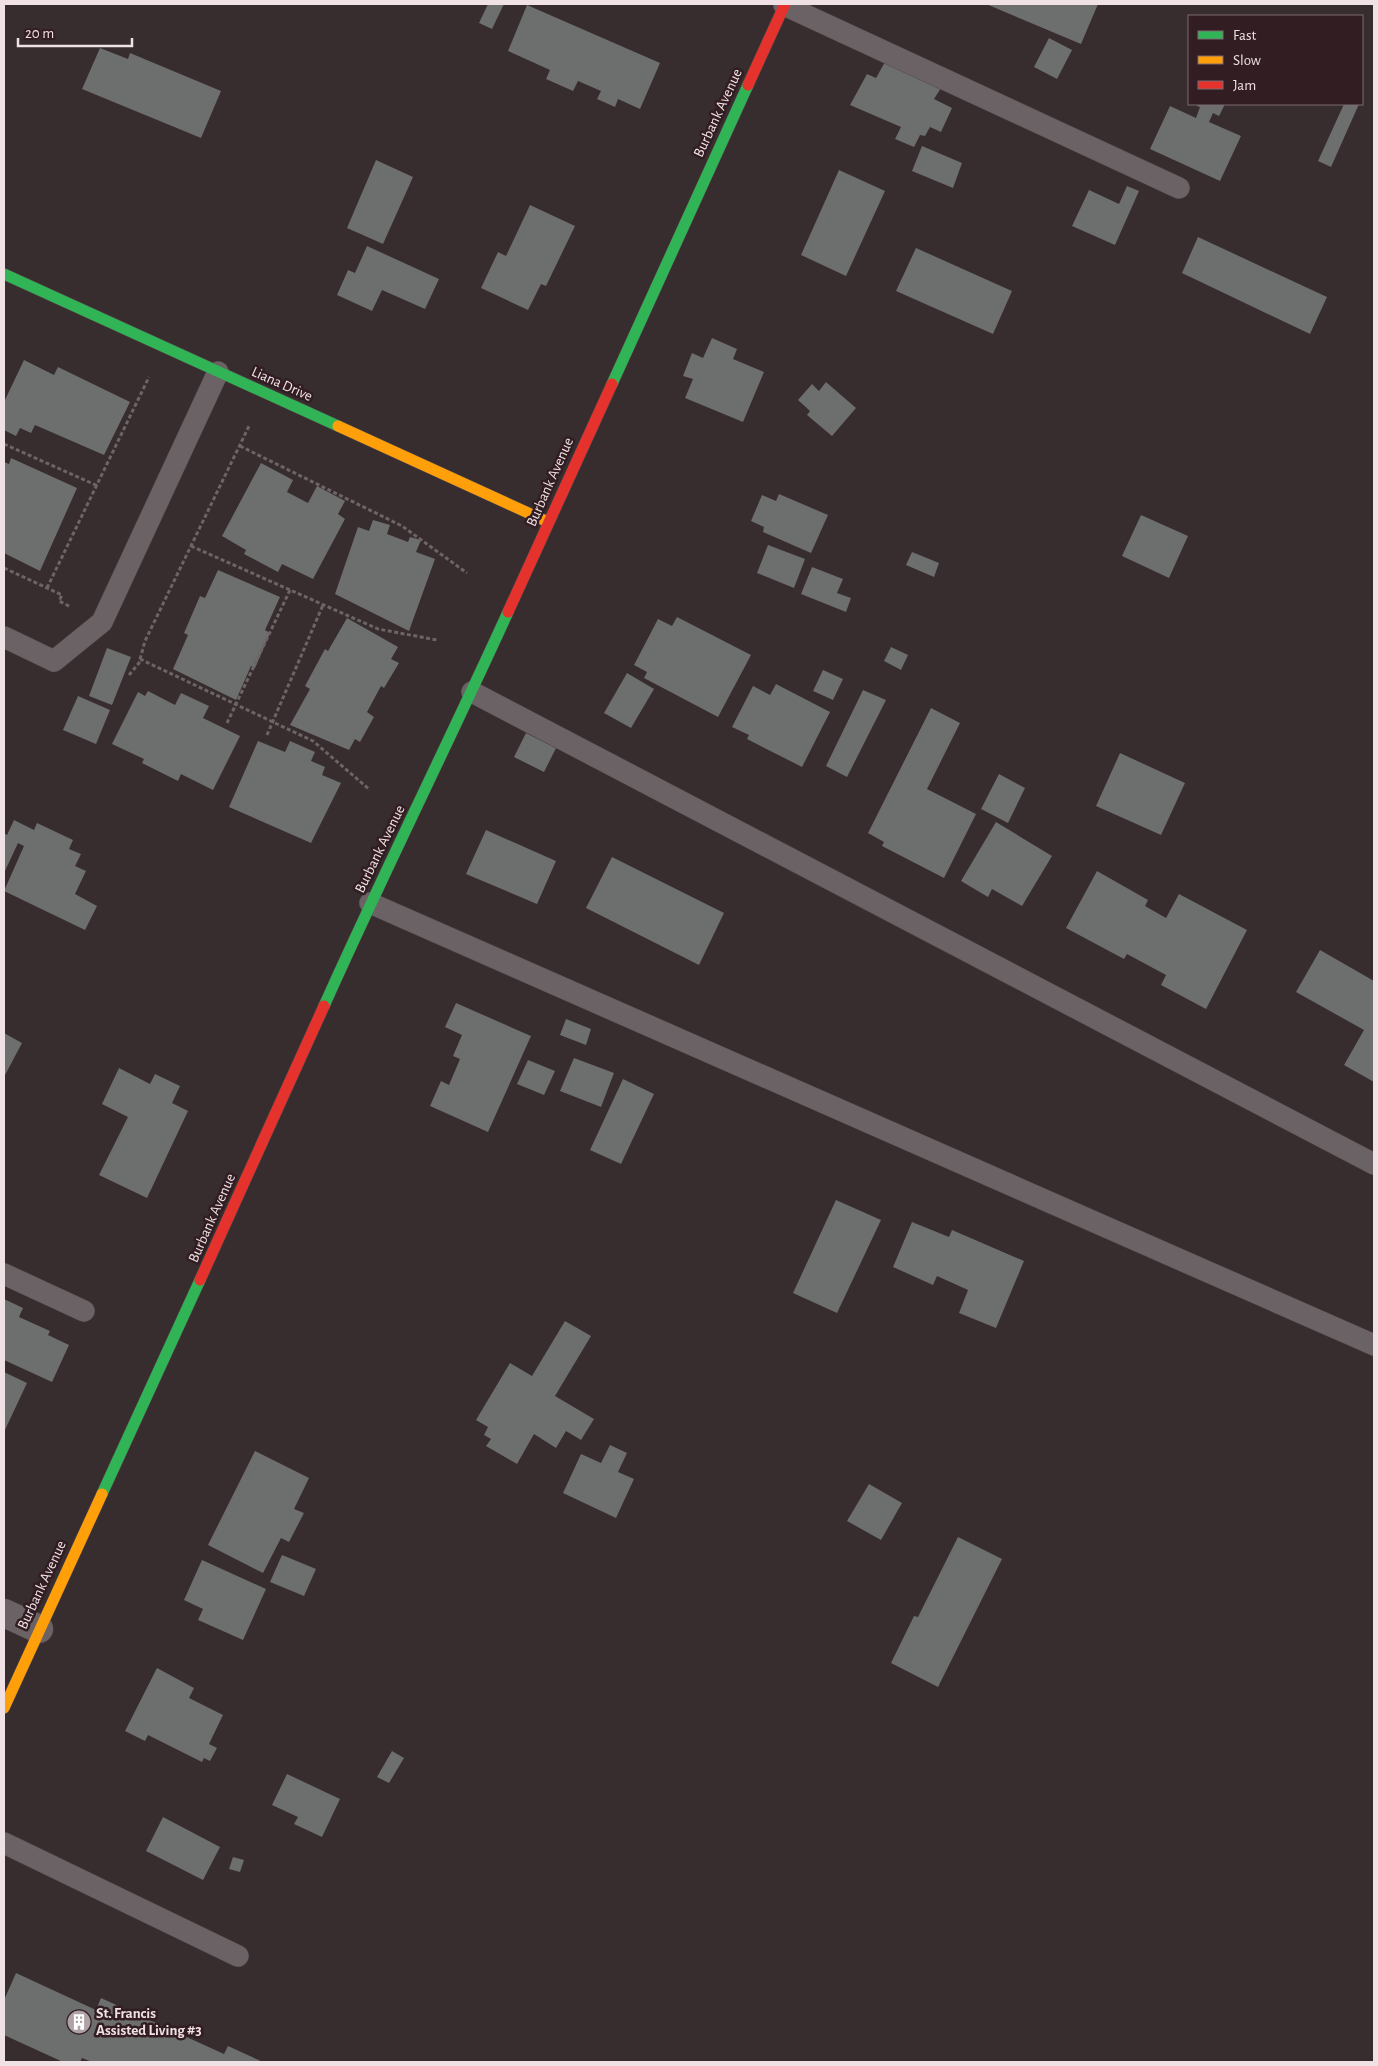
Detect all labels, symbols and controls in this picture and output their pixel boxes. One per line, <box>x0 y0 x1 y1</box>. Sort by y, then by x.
scale bar <box>18 15 131 47</box>
legend <box>1188 15 1363 105</box>
text: 20 m <box>25 26 54 41</box>
text: Fast <box>1233 28 1257 43</box>
text: Slow <box>1233 53 1261 68</box>
street label: Burbank Avenue <box>691 66 745 160</box>
text: Jam <box>1233 78 1256 93</box>
street label: Liana Drive <box>249 364 315 404</box>
street label: Burbank Avenue <box>524 435 576 529</box>
street label: Burbank Avenue <box>352 803 408 895</box>
street label: Burbank Avenue <box>186 1171 238 1265</box>
street label: Burbank Avenue <box>15 1538 69 1632</box>
place label: St. Francis Assisted Living #3 <box>96 2006 202 2038</box>
building icon: St. Francis Assisted Living #3 <box>66 2009 92 2035</box>

